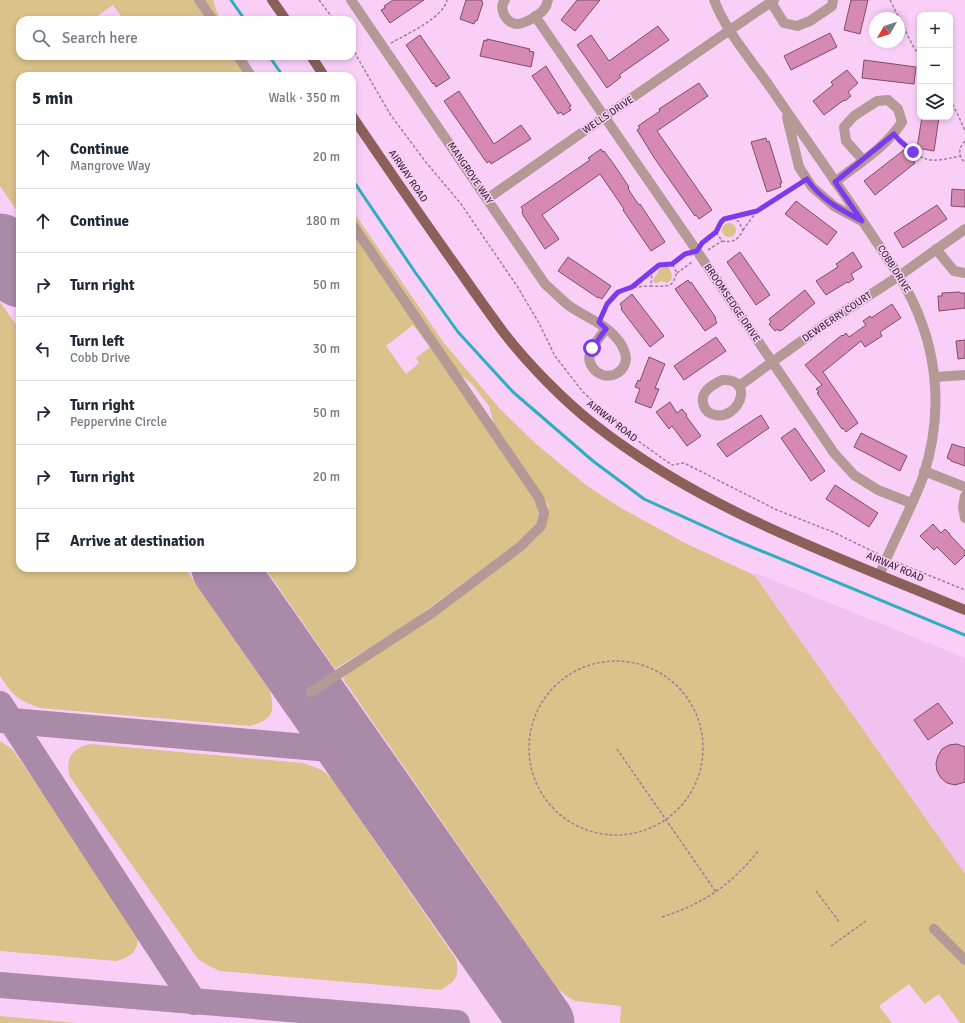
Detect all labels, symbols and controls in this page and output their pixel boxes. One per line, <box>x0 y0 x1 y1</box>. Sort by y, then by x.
north arrow <box>869 12 905 48</box>
map controls <box>917 12 953 120</box>
button: + <box>917 12 953 48</box>
search box <box>16 16 356 60</box>
icon: search <box>30 27 52 49</box>
text: Search here <box>62 29 138 47</box>
button: − <box>917 48 953 84</box>
button: layers <box>917 84 953 120</box>
text: 5 min <box>32 88 73 109</box>
text: Walk · 350 m <box>269 90 340 106</box>
street label: WELLS DRIVE <box>580 93 636 136</box>
text: Continue <box>70 140 129 158</box>
street label: MANGROVE WAY <box>445 140 495 206</box>
route end <box>904 143 922 161</box>
icon: ahead <box>32 146 54 168</box>
street label: AIRWAY ROAD <box>386 147 430 205</box>
text: 20 m <box>313 149 340 165</box>
text: Mangrove Way <box>70 158 150 174</box>
icon: ahead <box>32 210 54 232</box>
text: Continue <box>70 212 129 230</box>
text: 180 m <box>306 213 340 229</box>
street label: COBB DRIVE <box>875 243 913 295</box>
street label: BROOMSEDGE DRIVE <box>701 262 763 345</box>
icon: right <box>32 274 54 296</box>
text: Turn right <box>70 276 135 294</box>
text: 50 m <box>313 277 340 293</box>
street label: DEWBERRY COURT <box>800 289 874 345</box>
text: Turn left <box>70 332 124 350</box>
icon: left <box>32 338 54 360</box>
route start <box>583 339 601 357</box>
text: 30 m <box>313 341 340 357</box>
text: Cobb Drive <box>70 350 130 366</box>
text: Turn right <box>70 396 135 414</box>
street label: AIRWAY ROAD <box>584 398 640 444</box>
icon: right <box>32 402 54 424</box>
text: 50 m <box>313 405 340 421</box>
text: Peppervine Circle <box>70 414 167 430</box>
icon: right <box>32 466 54 488</box>
text: Turn right <box>70 468 135 486</box>
text: 20 m <box>313 469 340 485</box>
icon: arrive <box>32 530 54 552</box>
text: Arrive at destination <box>70 532 205 550</box>
street label: AIRWAY ROAD <box>865 550 925 584</box>

